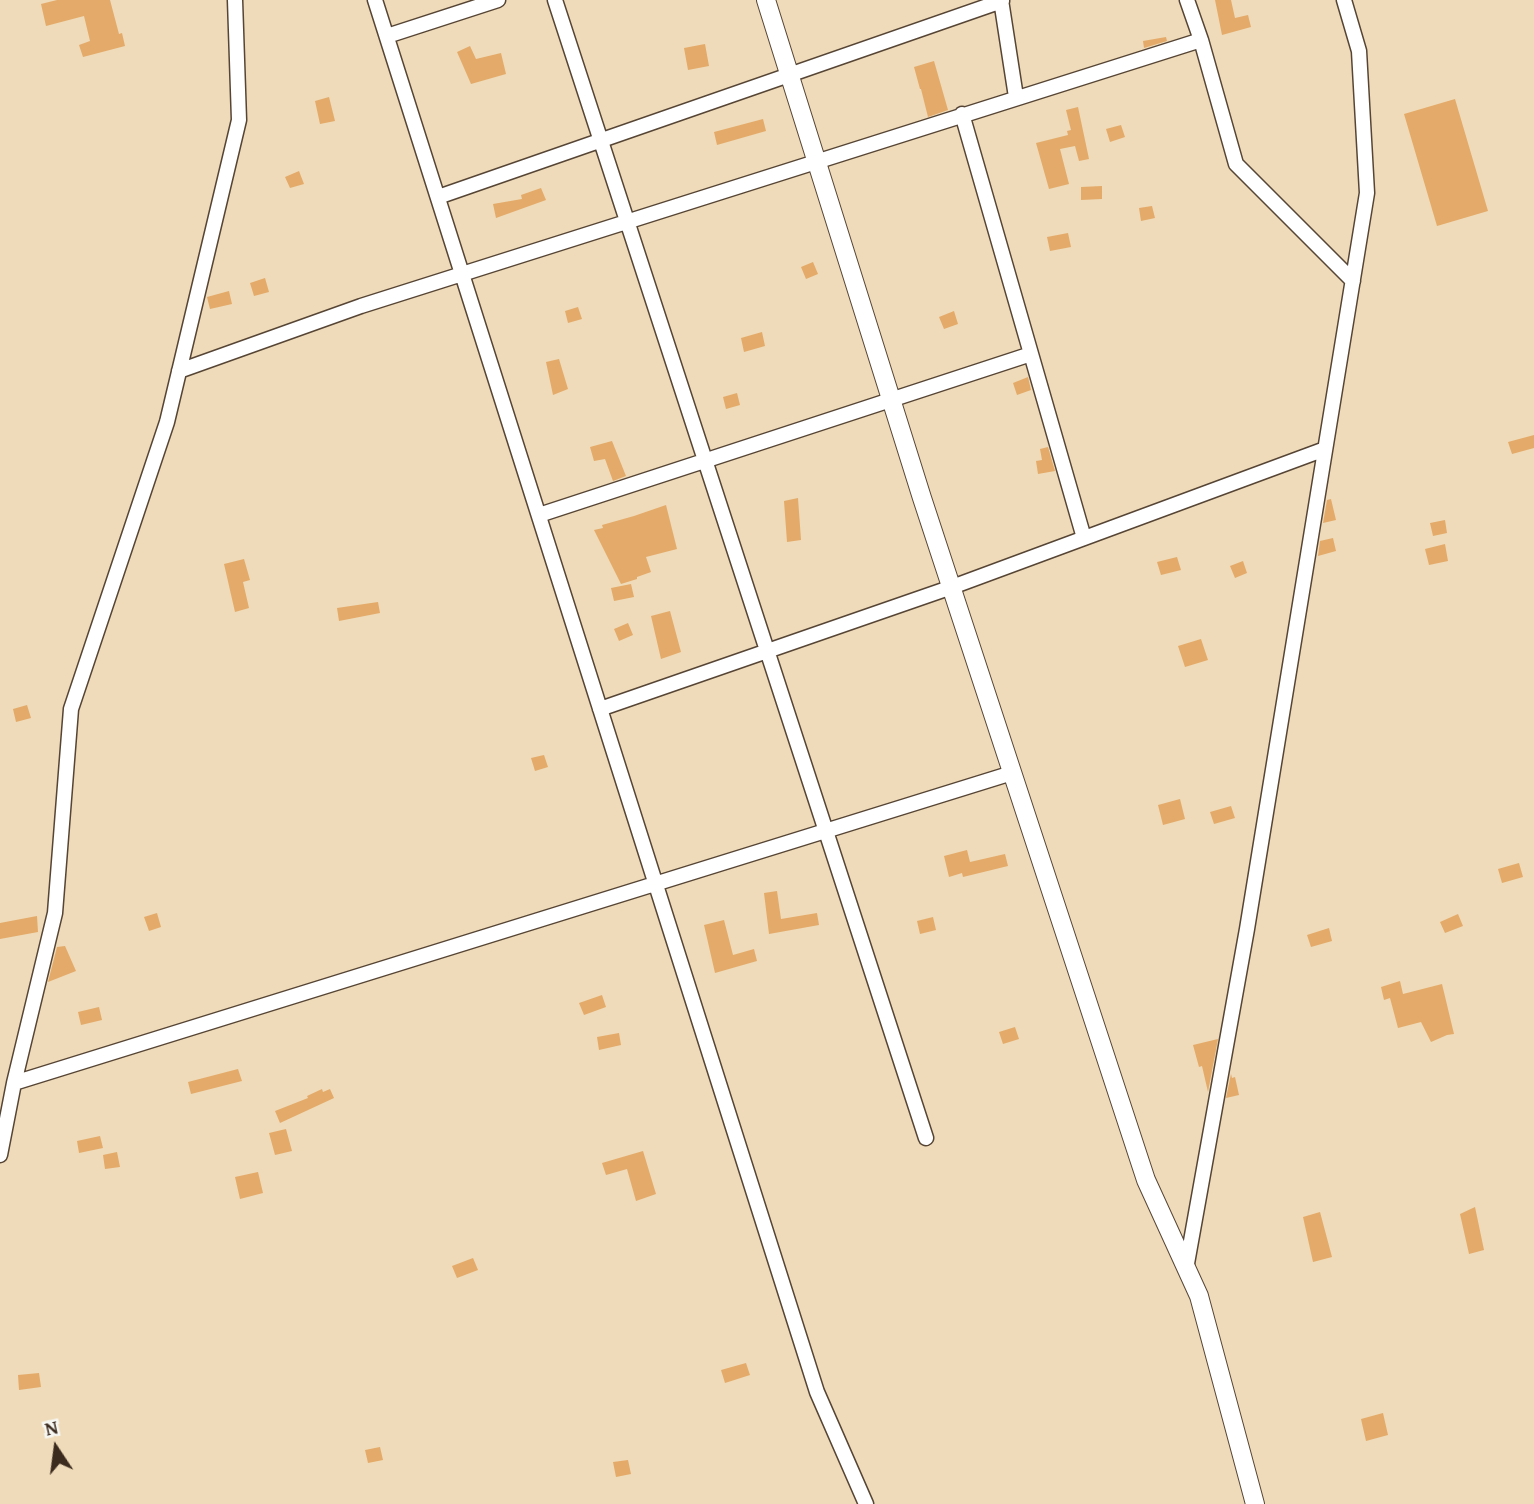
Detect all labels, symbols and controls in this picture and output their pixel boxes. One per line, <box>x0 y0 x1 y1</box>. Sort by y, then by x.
text: N <box>42 1412 61 1443</box>
north arrow <box>21 1413 91 1483</box>

